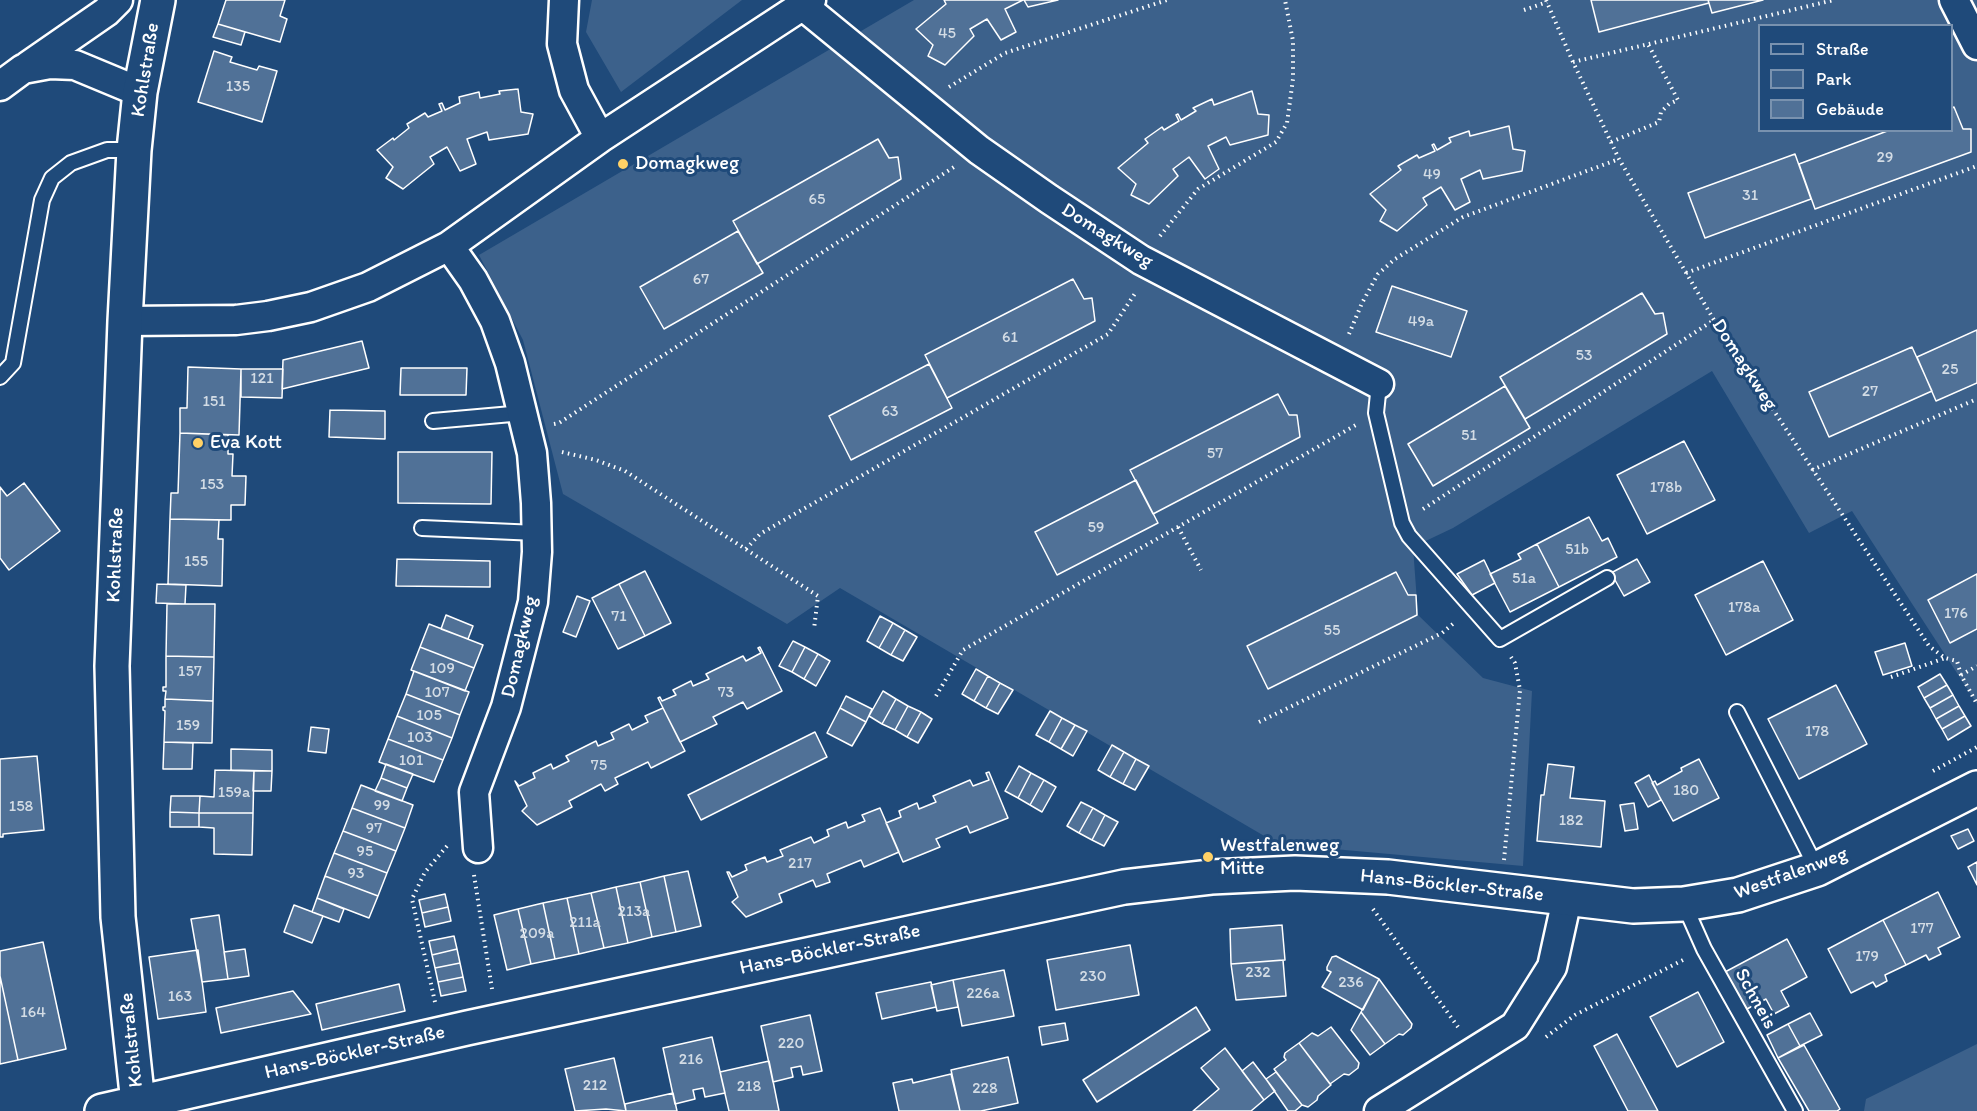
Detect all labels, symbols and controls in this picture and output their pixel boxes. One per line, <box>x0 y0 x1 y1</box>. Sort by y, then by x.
street label: Kohlstraße <box>127 21 165 119</box>
house number: 45 <box>938 24 956 44</box>
legend <box>1758 24 1953 132</box>
text: Straße <box>1816 38 1869 60</box>
text: Park <box>1816 68 1851 90</box>
house number: 135 <box>226 77 250 97</box>
text: Gebäude <box>1816 98 1884 120</box>
house number: 29 <box>1877 148 1893 168</box>
place label: Domagkweg <box>635 152 739 176</box>
marker: Domagkweg <box>616 157 630 171</box>
house number: 49 <box>1423 165 1441 185</box>
house number: 31 <box>1742 186 1758 206</box>
house number: 65 <box>809 190 825 210</box>
street label: Domagkweg <box>1057 198 1157 274</box>
house number: 67 <box>693 270 709 290</box>
house number: 49a <box>1408 312 1434 332</box>
street label: Domagkweg <box>1706 315 1782 415</box>
house number: 61 <box>1002 328 1018 348</box>
house number: 53 <box>1575 346 1593 366</box>
house number: 25 <box>1942 360 1958 380</box>
house number: 121 <box>250 369 274 389</box>
house number: 27 <box>1862 382 1878 402</box>
house number: 151 <box>202 392 226 412</box>
house number: 63 <box>881 402 899 422</box>
house number: 51 <box>1461 426 1477 446</box>
place label: Eva Kott <box>210 431 282 455</box>
marker: Eva Kott <box>191 436 205 450</box>
house number: 57 <box>1207 444 1223 464</box>
house number: 153 <box>200 475 224 495</box>
house number: 178b <box>1650 478 1682 498</box>
street label: Kohlstraße <box>102 507 130 603</box>
house number: 59 <box>1088 518 1104 538</box>
house number: 51b <box>1565 540 1589 560</box>
house number: 155 <box>184 552 208 572</box>
house number: 51a <box>1512 569 1536 589</box>
street label: Domagkweg <box>497 594 543 700</box>
house number: 178a <box>1728 598 1760 618</box>
house number: 176 <box>1944 604 1968 624</box>
house number: 71 <box>611 607 627 627</box>
house number: 55 <box>1324 621 1340 641</box>
house number: 109 <box>429 659 455 679</box>
house number: 157 <box>178 662 202 682</box>
house number: 107 <box>424 683 450 703</box>
house number: 73 <box>718 683 734 703</box>
house number: 105 <box>416 706 442 726</box>
house number: 159 <box>176 716 200 736</box>
house number: 178 <box>1805 722 1829 742</box>
house number: 103 <box>407 728 433 748</box>
house number: 101 <box>399 751 423 771</box>
house number: 75 <box>591 756 607 776</box>
house number: 180 <box>1673 781 1699 801</box>
house number: 159a <box>218 783 250 803</box>
house number: 99 <box>374 796 390 816</box>
house number: 158 <box>9 797 33 817</box>
house number: 182 <box>1559 811 1583 831</box>
house number: 97 <box>366 819 382 839</box>
place label: Westfalenweg Mitte <box>1220 834 1339 881</box>
house number: 95 <box>357 842 373 862</box>
street label: Westfalenweg <box>1731 842 1851 906</box>
marker: Westfalenweg Mitte <box>1201 850 1215 864</box>
house number: 217 <box>788 854 812 874</box>
house number: 93 <box>347 864 365 884</box>
street label: Hans-Böckler-Straße <box>1359 864 1545 908</box>
house number: 213a <box>618 902 650 922</box>
house number: 211a <box>569 913 601 933</box>
street label: Hans-Böckler-Straße <box>737 919 923 981</box>
house number: 177 <box>1910 919 1934 939</box>
house number: 209a <box>520 924 554 944</box>
house number: 179 <box>1855 947 1879 967</box>
house number: 232 <box>1245 963 1271 983</box>
street label: Schneis <box>1729 964 1781 1034</box>
house number: 230 <box>1080 967 1106 987</box>
house number: 236 <box>1338 973 1364 993</box>
house number: 226a <box>966 984 1000 1004</box>
house number: 163 <box>168 987 192 1007</box>
street label: Kohlstraße <box>115 991 149 1089</box>
house number: 164 <box>20 1003 46 1023</box>
street label: Hans-Böckler-Straße <box>263 1021 447 1085</box>
house number: 220 <box>778 1034 804 1054</box>
house number: 216 <box>679 1050 703 1070</box>
house number: 212 <box>583 1076 607 1096</box>
house number: 218 <box>737 1077 761 1097</box>
house number: 228 <box>972 1079 998 1099</box>

